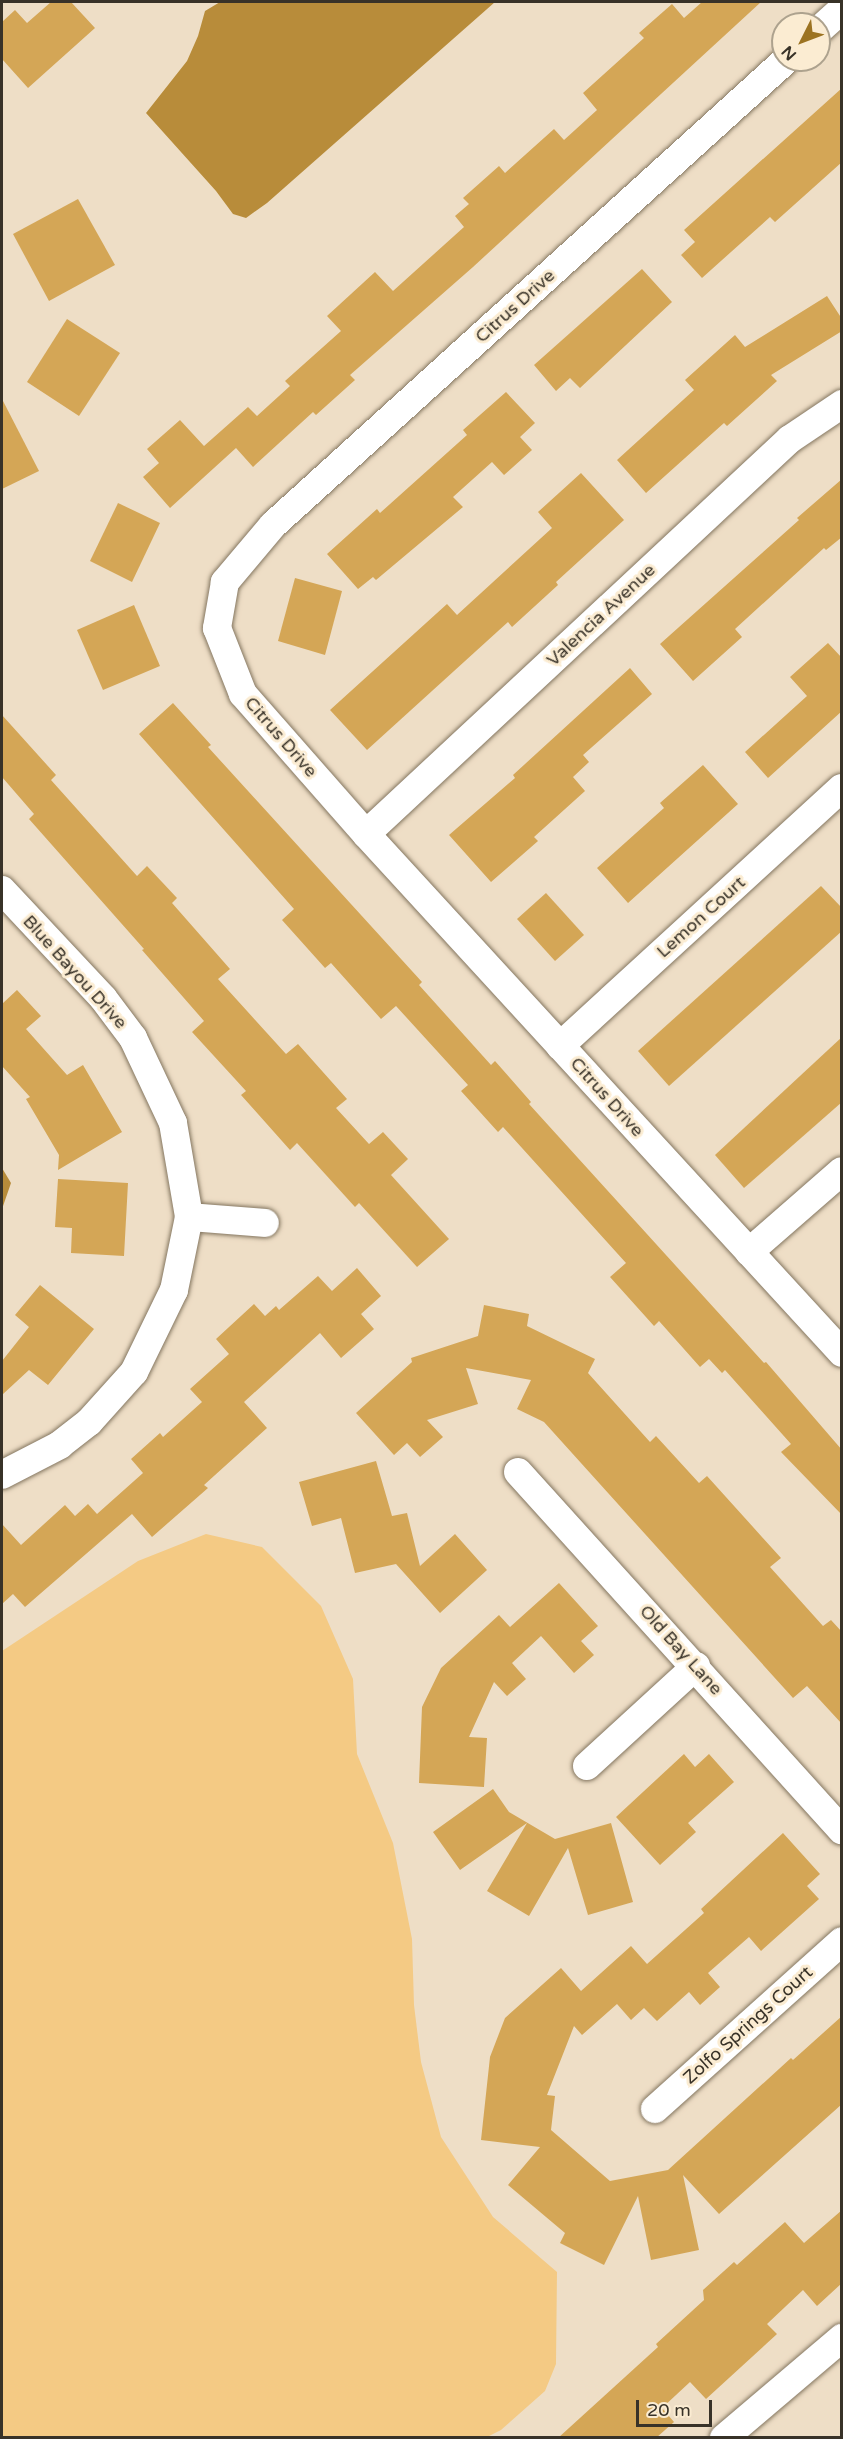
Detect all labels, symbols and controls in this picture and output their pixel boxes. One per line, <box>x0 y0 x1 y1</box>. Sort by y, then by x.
north arrow <box>771 12 831 72</box>
text: N <box>777 41 801 64</box>
street label: Citrus Drive <box>471 265 559 347</box>
street label: Valencia Avenue <box>542 559 660 671</box>
street label: Citrus Drive <box>240 692 322 782</box>
street label: Lemon Court <box>652 872 750 962</box>
street label: Blue Bayou Drive <box>18 911 132 1033</box>
street label: Citrus Drive <box>566 1053 648 1141</box>
street label: Old Bay Lane <box>635 1601 727 1699</box>
street label: Zolfo Springs Court <box>679 1961 817 2089</box>
scale bar <box>639 2388 716 2426</box>
text: 20 m <box>647 2399 691 2421</box>

